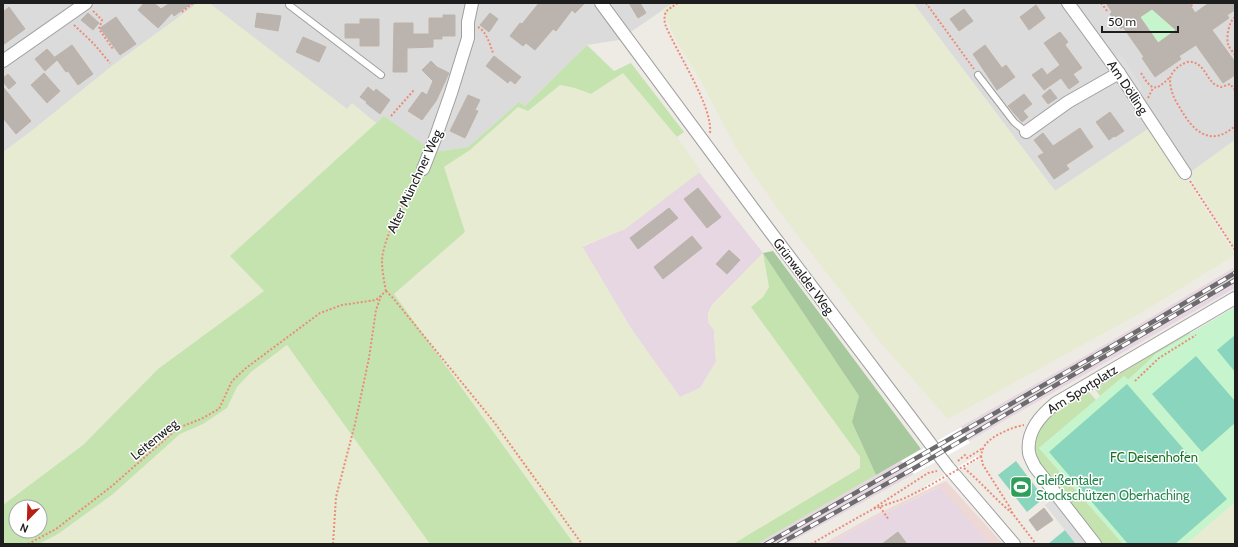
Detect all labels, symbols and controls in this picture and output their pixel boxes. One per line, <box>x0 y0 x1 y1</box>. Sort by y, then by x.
scale bar <box>1102 8 1178 34</box>
text: 50 m <box>1108 14 1136 29</box>
street label: Am Dölling <box>1104 57 1152 117</box>
street label: Alter Münchner Weg <box>383 126 445 235</box>
street label: Grünwalder Weg <box>770 235 838 318</box>
street label: Am Sportplatz <box>1044 361 1120 417</box>
street label: Leitenweg <box>127 415 181 463</box>
park label: FC Deisenhofen <box>1110 449 1198 465</box>
place label: Gleißentaler Stockschützen Oberhaching <box>1036 472 1190 503</box>
sports icon: Gleißentaler Stockschützen Oberhaching <box>1008 474 1034 500</box>
north arrow <box>8 499 48 539</box>
text: N <box>18 520 30 536</box>

